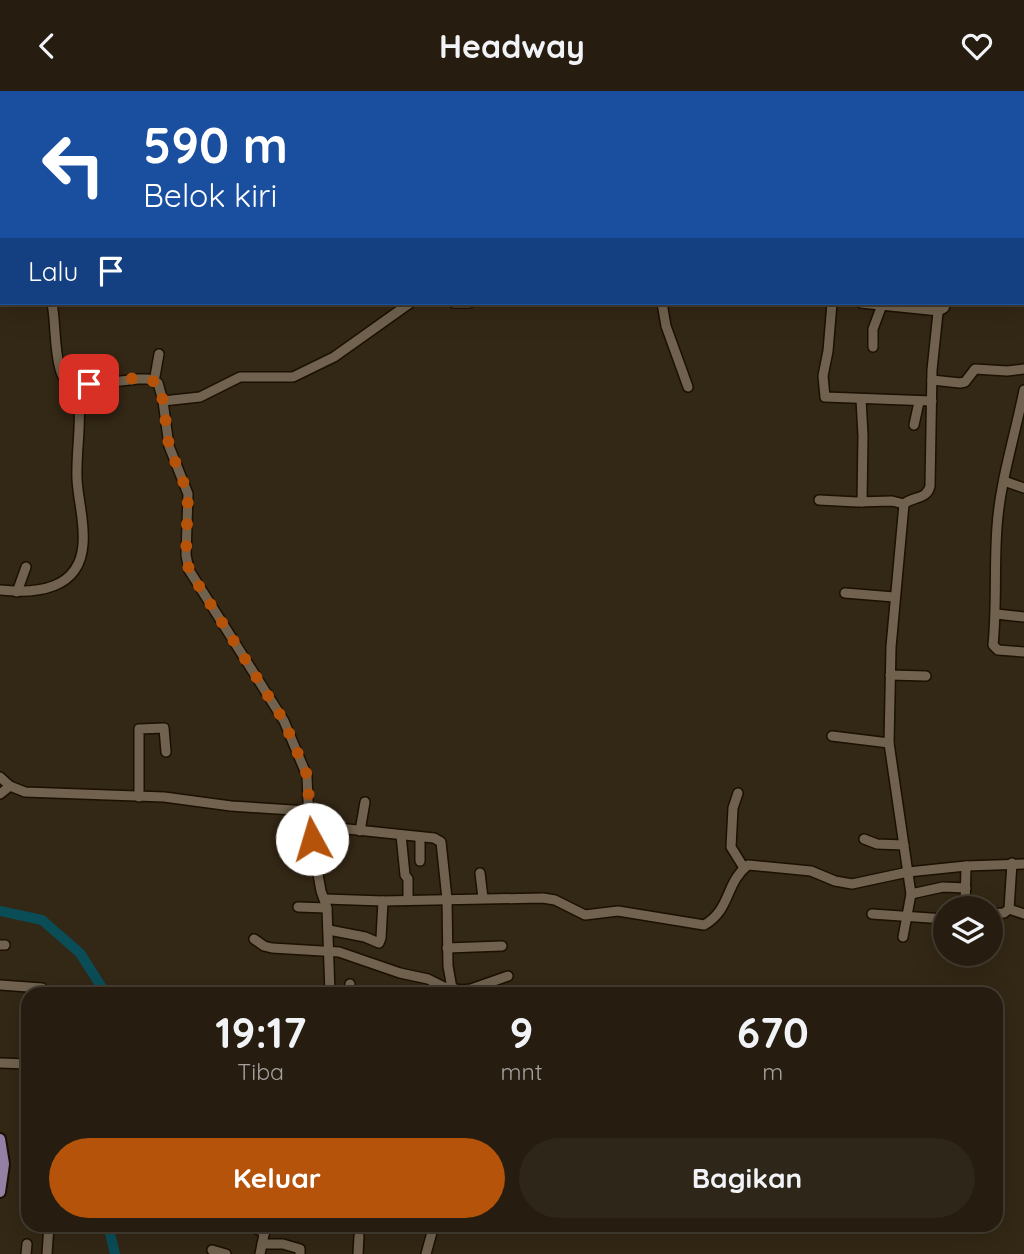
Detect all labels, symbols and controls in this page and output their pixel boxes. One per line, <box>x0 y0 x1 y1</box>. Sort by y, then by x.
text: Headway <box>439 26 585 66</box>
icon: back <box>28 27 66 65</box>
icon: heart <box>958 27 996 65</box>
text: 590 m <box>143 114 288 175</box>
icon: left <box>28 119 119 210</box>
text: Belok kiri <box>143 175 277 215</box>
icon: arrive <box>92 252 130 290</box>
text: Lalu <box>28 255 78 288</box>
pin <box>59 354 119 414</box>
icon: arrive <box>70 365 108 403</box>
position arrow <box>275 802 349 876</box>
map controls <box>933 896 1003 966</box>
button: layers <box>933 896 1003 966</box>
text: 19:17 <box>215 1006 306 1059</box>
text: 9 <box>510 1006 533 1059</box>
text: 670 <box>737 1006 809 1059</box>
text: Tiba <box>237 1057 284 1086</box>
text: mnt <box>500 1057 543 1086</box>
text: m <box>762 1057 783 1086</box>
button: Keluar <box>49 1138 505 1218</box>
button: Bagikan <box>519 1138 975 1218</box>

